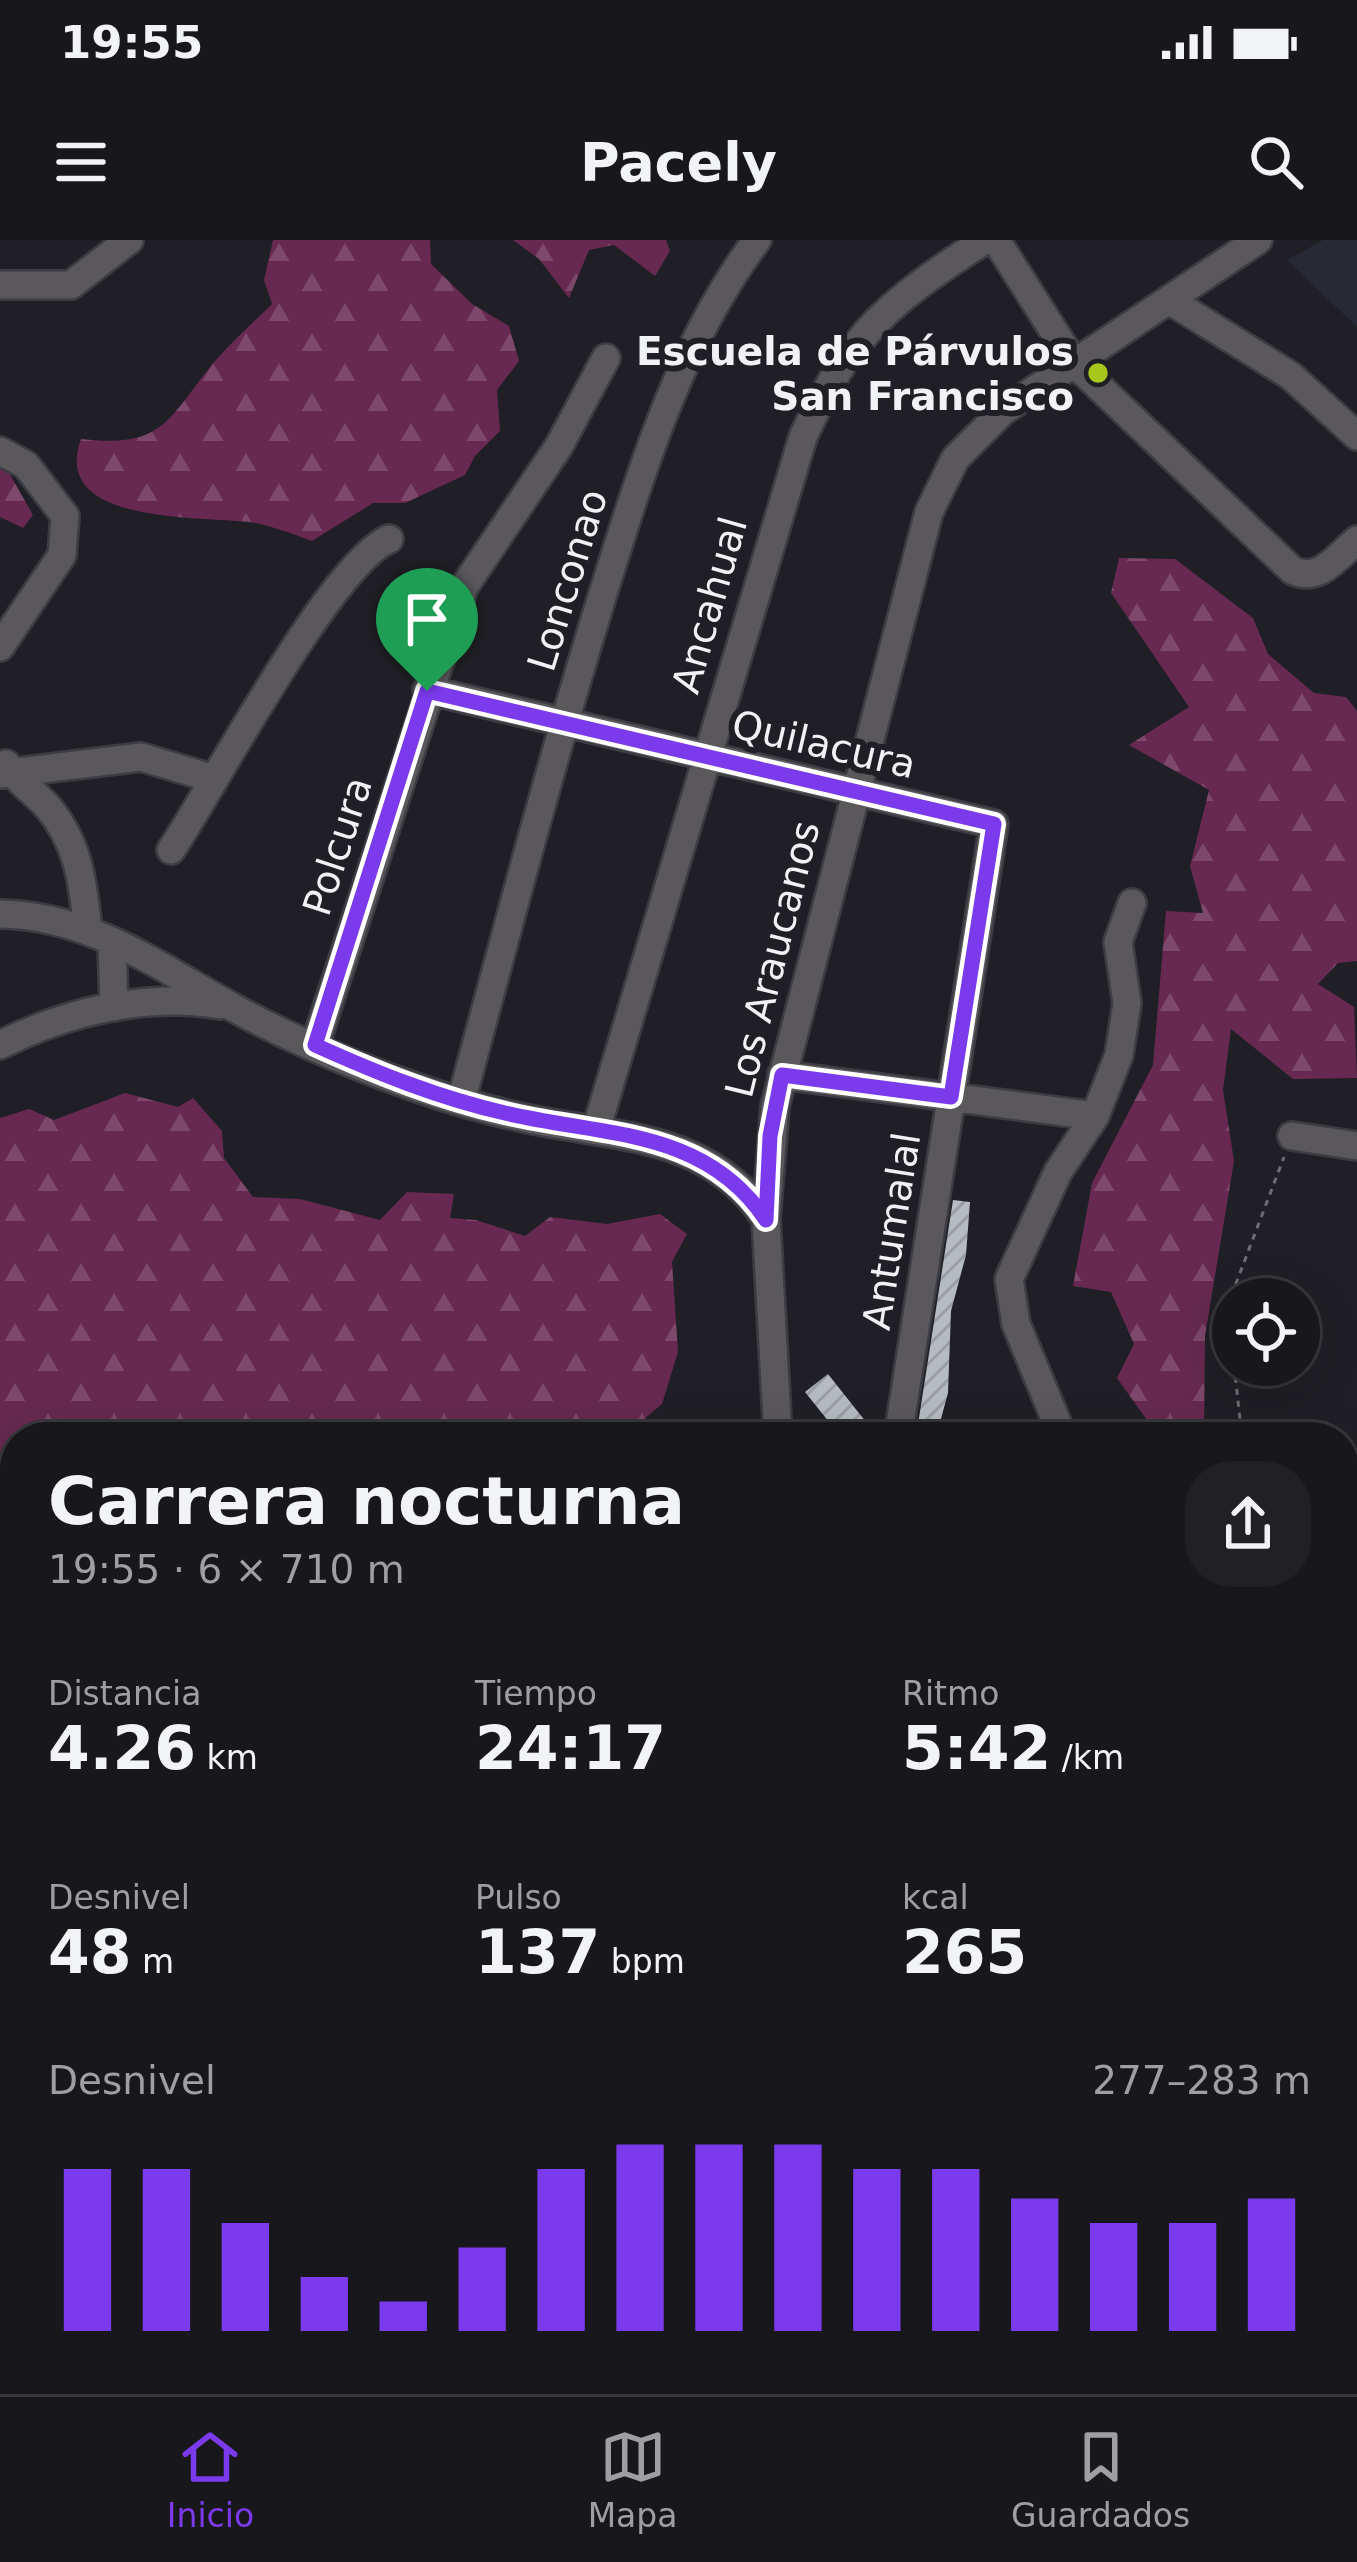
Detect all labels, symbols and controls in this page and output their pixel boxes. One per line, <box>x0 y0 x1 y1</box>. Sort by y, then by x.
text: 19:55 <box>60 16 203 69</box>
icon: menu <box>48 129 114 195</box>
icon: search <box>1243 129 1309 195</box>
text: Pacely <box>580 131 777 194</box>
place label: Escuela de Párvulos San Francisco <box>636 329 1074 419</box>
marker: Escuela de Párvulos San Francisco <box>1085 360 1111 386</box>
street label: Lonconao <box>519 484 616 676</box>
street label: Ancahual <box>663 512 756 698</box>
pin <box>376 568 478 691</box>
icon: arrive <box>394 586 460 652</box>
street label: Quilacura <box>728 702 920 787</box>
street label: Polcura <box>294 771 381 921</box>
street label: Los Araucanos <box>716 816 829 1102</box>
street label: Antumalal <box>854 1129 929 1333</box>
map controls <box>1212 1278 1320 1386</box>
button: locate <box>1212 1278 1320 1386</box>
button: share <box>1185 1461 1311 1587</box>
text: Carrera nocturna <box>48 1463 685 1540</box>
text: 19:55 · 6 × 710 m <box>48 1547 405 1592</box>
text: Distancia <box>48 1674 201 1713</box>
text: Tiempo <box>475 1674 597 1713</box>
text: Ritmo <box>902 1674 999 1713</box>
text: 4.26 <box>48 1713 196 1783</box>
text: 24:17 <box>475 1713 666 1783</box>
text: 5:42 <box>902 1713 1051 1783</box>
text: km <box>196 1738 258 1777</box>
text: /km <box>1051 1738 1124 1777</box>
text: Desnivel <box>48 1878 190 1917</box>
text: Pulso <box>475 1878 562 1917</box>
text: kcal <box>902 1878 969 1917</box>
text: 48 <box>48 1917 132 1987</box>
text: 137 <box>475 1917 600 1987</box>
text: 265 <box>902 1917 1027 1987</box>
text: m <box>132 1942 174 1981</box>
text: bpm <box>600 1942 685 1981</box>
text: Desnivel <box>48 2058 216 2103</box>
text: 277–283 m <box>1092 2058 1311 2103</box>
tab: Inicio <box>167 2424 254 2535</box>
tab: Mapa <box>588 2424 678 2535</box>
tab: Guardados <box>1011 2424 1190 2535</box>

